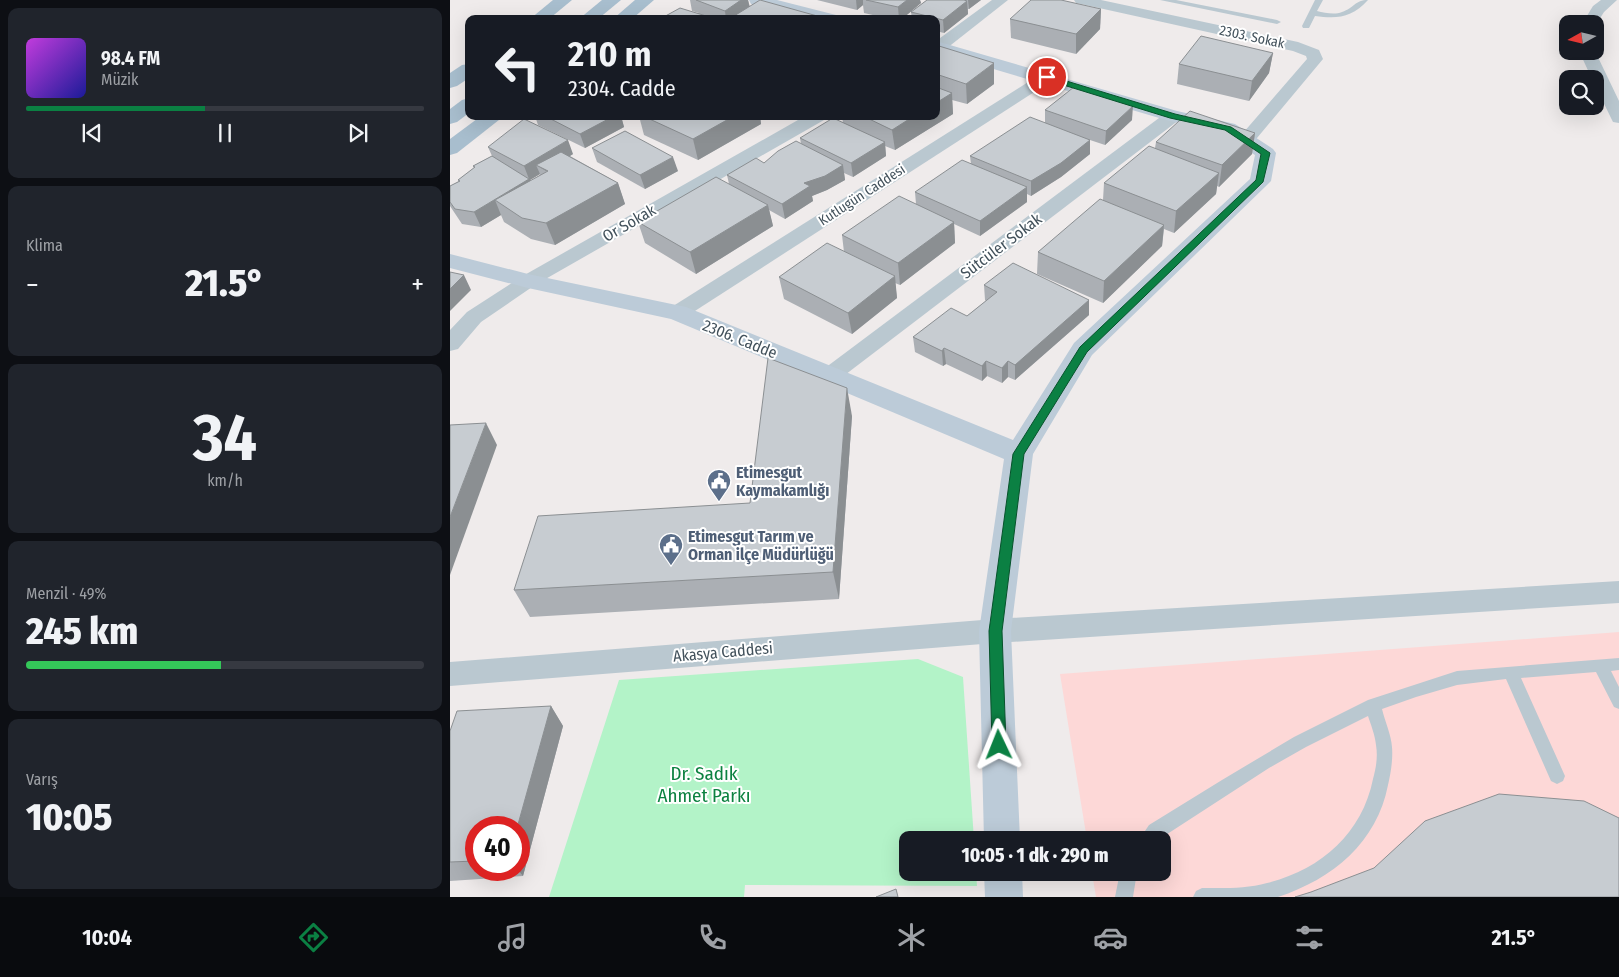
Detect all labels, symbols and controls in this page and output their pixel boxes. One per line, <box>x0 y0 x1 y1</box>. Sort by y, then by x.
north arrow <box>1559 15 1604 60</box>
map controls <box>1559 15 1604 115</box>
street label: 2303. Sokak <box>1218 22 1287 52</box>
text: 210 m <box>568 33 652 75</box>
icon: left <box>485 35 550 100</box>
text: 98.4 FM <box>101 47 160 70</box>
pin <box>1026 56 1068 98</box>
icon: arrive <box>1033 63 1061 91</box>
text: Müzik <box>101 70 139 89</box>
button: search <box>1559 70 1604 115</box>
text: 2304. Cadde <box>568 75 676 102</box>
icon: previous <box>78 119 106 147</box>
icon: pause <box>211 119 239 147</box>
icon: next <box>344 119 372 147</box>
street label: Kutlugün Caddesi <box>816 161 908 229</box>
street label: Or Sokak <box>599 200 659 246</box>
street label: Sütcüler Sokak <box>957 209 1046 283</box>
text: Klima <box>26 236 63 255</box>
text: 21.5° <box>185 260 265 306</box>
text: − <box>26 268 39 301</box>
text: + <box>411 268 424 301</box>
street label: 2306. Cadde <box>700 315 780 363</box>
text: 34 <box>193 399 257 477</box>
place label: Etimesgut Kaymakamlığı <box>736 463 829 500</box>
public building icon: Etimesgut Kaymakamlığı <box>706 468 732 502</box>
text: km/h <box>207 471 243 490</box>
place label: Etimesgut Tarım ve Orman ilçe Müdürlüğü <box>688 527 834 565</box>
public building icon: Etimesgut Tarım ve Orman ilçe Müdürlüğü <box>658 532 684 566</box>
text: Menzil · 49% <box>26 584 106 603</box>
text: 245 km <box>26 608 138 654</box>
street label: Akasya Caddesi <box>672 638 774 666</box>
position arrow <box>972 718 1024 770</box>
park label: Dr. Sadık Ahmet Parkı <box>657 762 751 807</box>
text: Varış <box>26 770 58 789</box>
text: 10:05 <box>26 794 112 840</box>
speed limit sign: 40 <box>465 816 530 881</box>
text: 10:05 · 1 dk · 290 m <box>961 844 1109 867</box>
icon: directions <box>296 920 331 955</box>
icon: music <box>495 920 530 955</box>
icon: phone <box>695 920 730 955</box>
icon: climate <box>894 920 929 955</box>
icon: car <box>1093 920 1128 955</box>
icon: filters <box>1292 920 1327 955</box>
text: 10:04 <box>82 924 132 951</box>
text: 21.5° <box>1492 924 1537 951</box>

